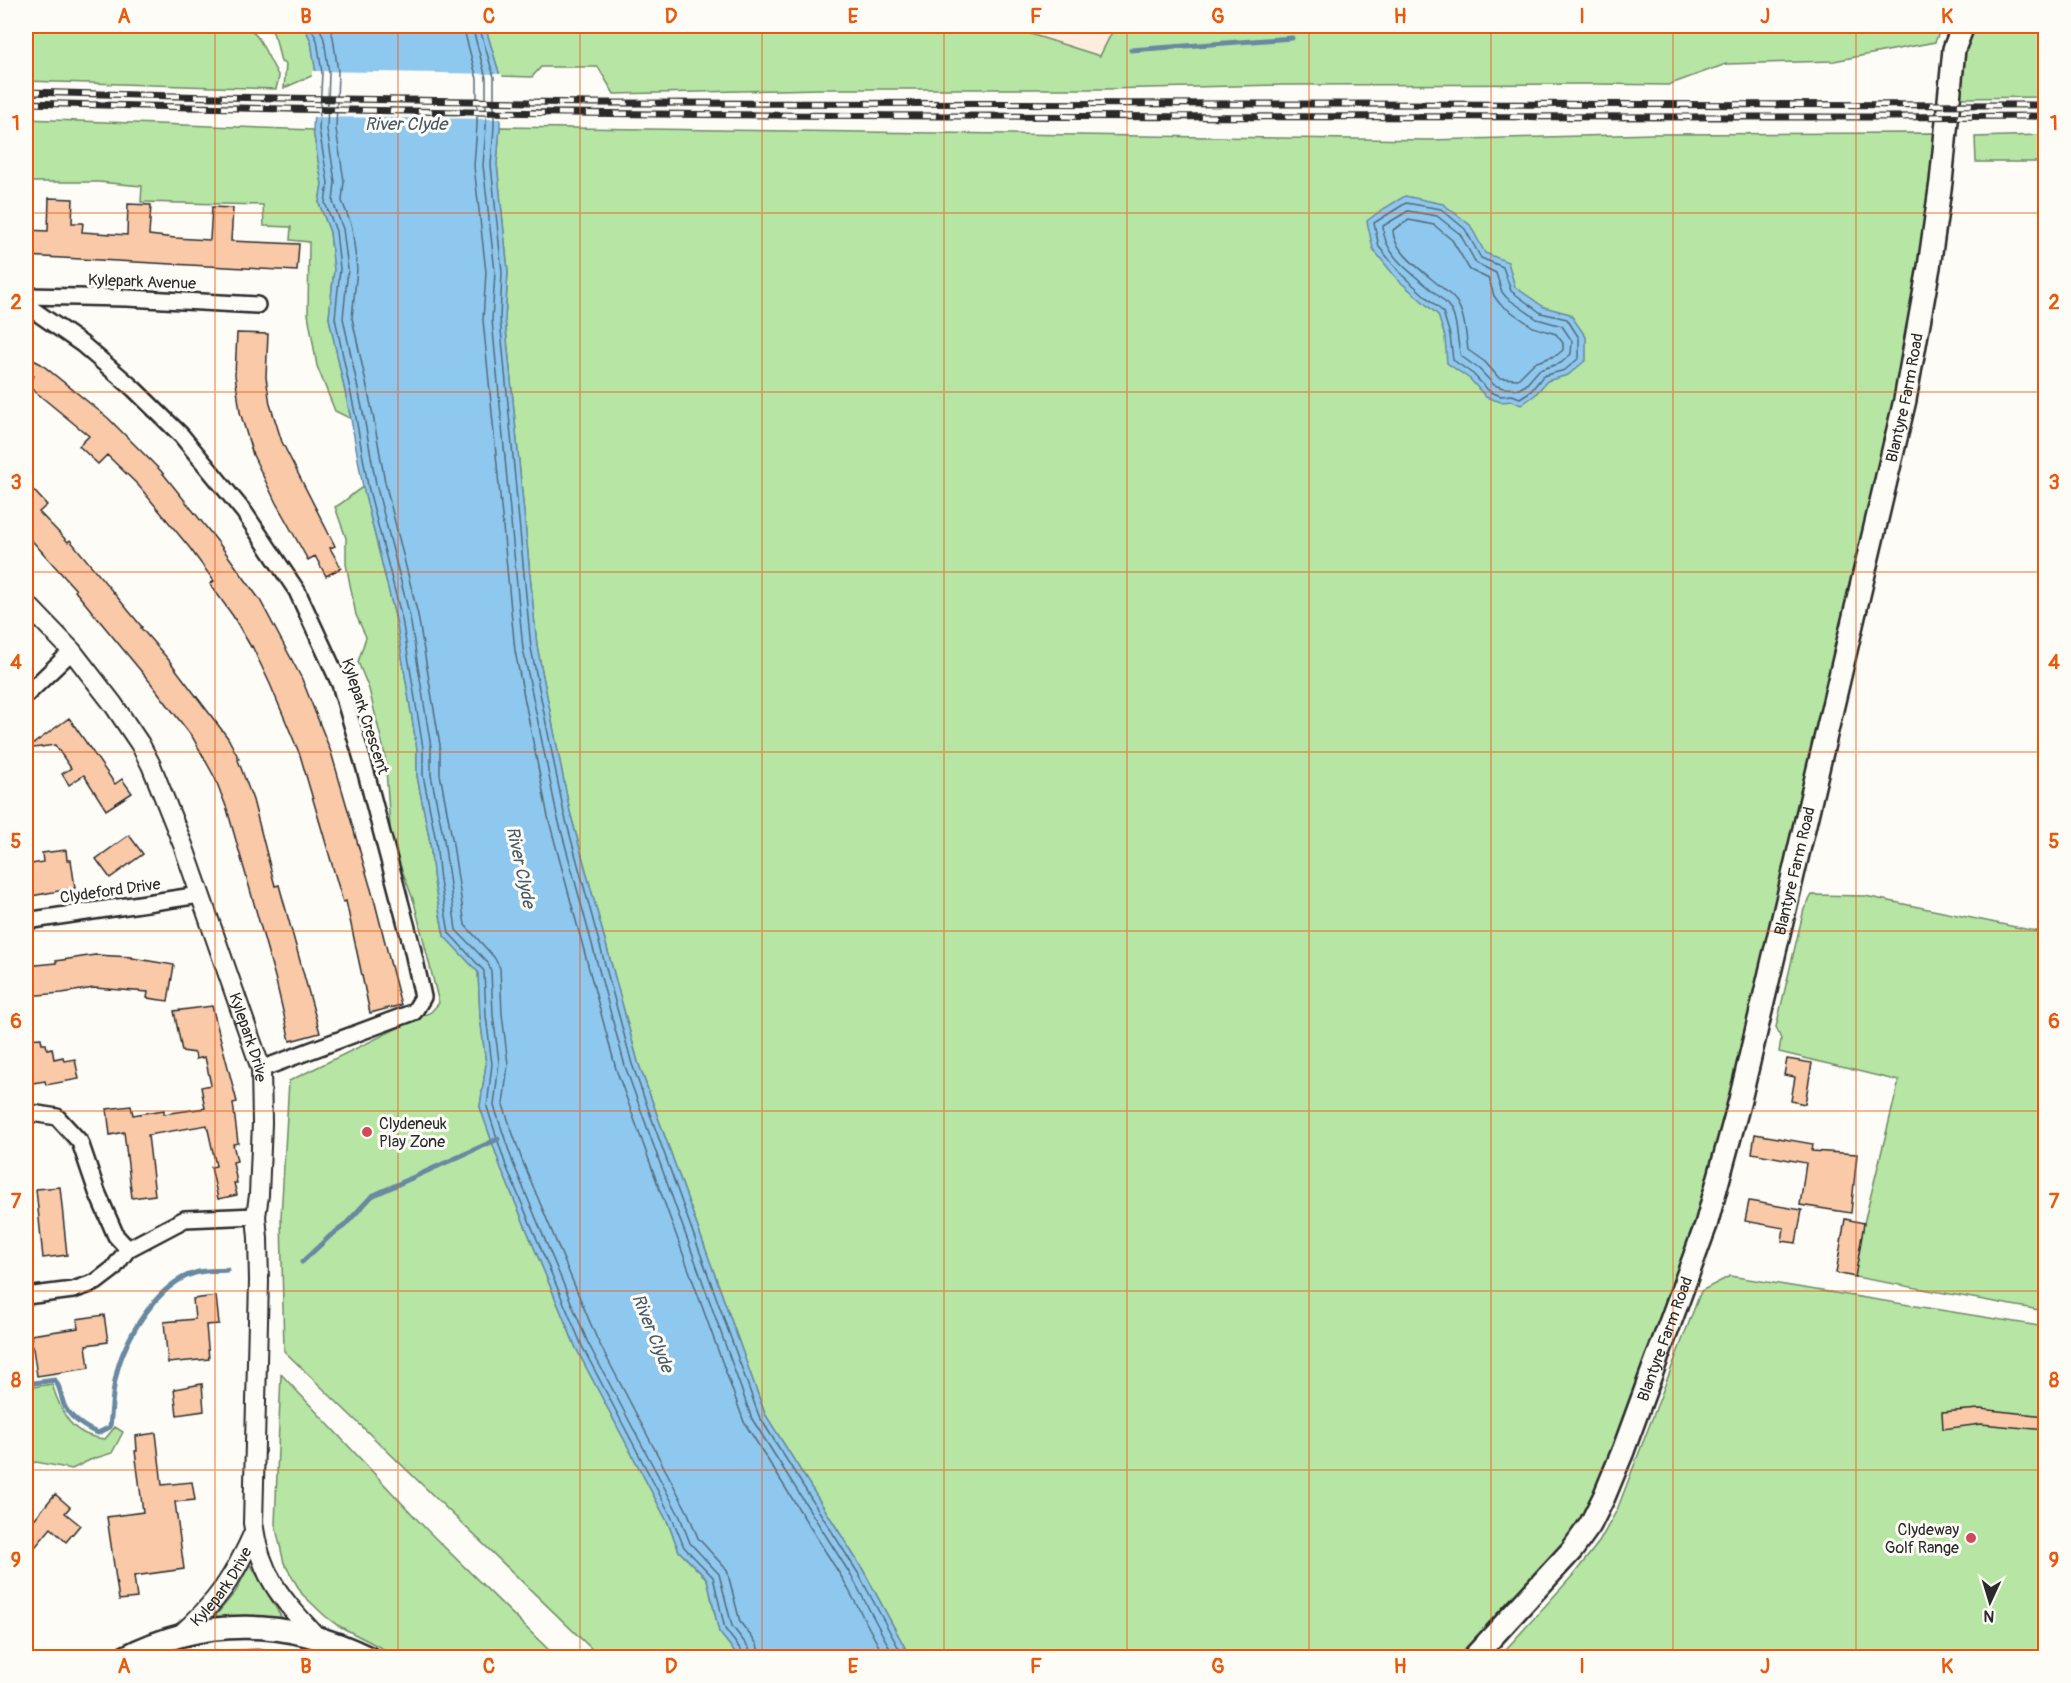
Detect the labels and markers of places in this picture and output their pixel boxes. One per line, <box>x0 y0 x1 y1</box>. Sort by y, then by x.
place label: Clydeneuk Play Zone <box>379 1114 447 1152</box>
marker: Clydeneuk Play Zone <box>360 1125 374 1139</box>
place label: Clydeway Golf Range <box>1885 1520 1959 1558</box>
marker: Clydeway Golf Range <box>1964 1531 1978 1545</box>

